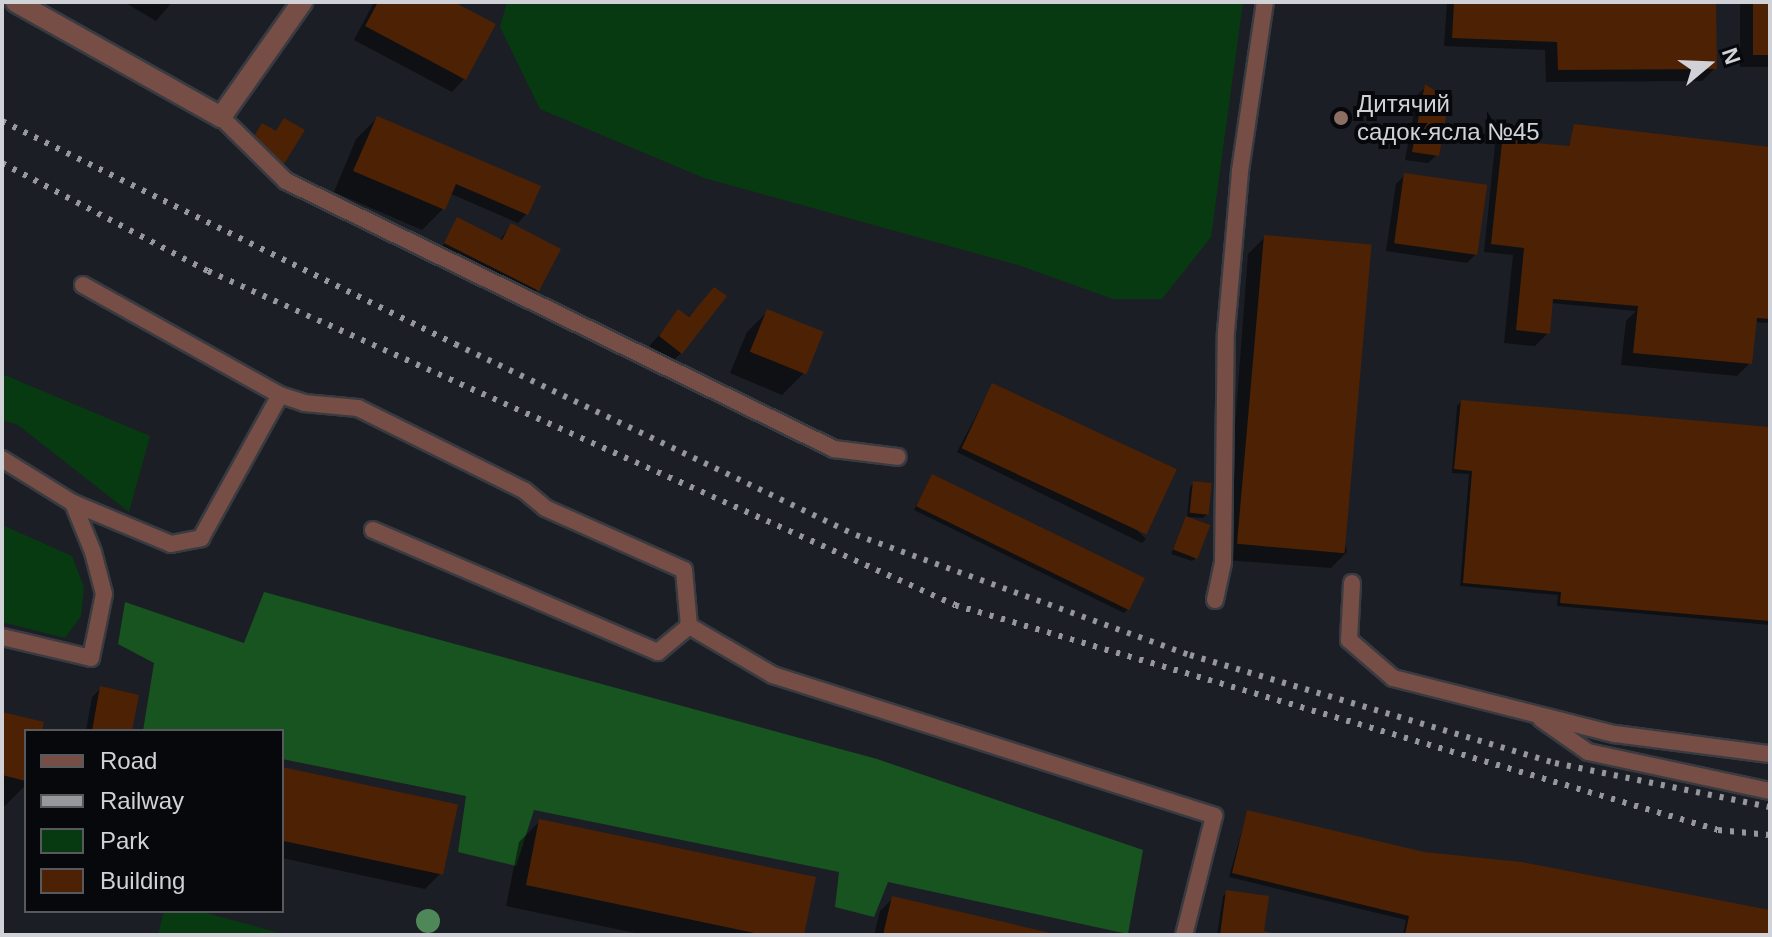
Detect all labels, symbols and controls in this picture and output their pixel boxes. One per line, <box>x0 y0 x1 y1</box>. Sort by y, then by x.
north arrow <box>1668 24 1748 104</box>
text: N <box>1717 44 1746 68</box>
place label: Дитячий садок-ясла №45 <box>1357 90 1540 146</box>
marker: Дитячий садок-ясла №45 <box>1332 109 1350 127</box>
legend <box>24 729 284 913</box>
text: Road <box>100 747 157 774</box>
text: Railway <box>100 787 184 814</box>
text: Park <box>100 827 149 854</box>
text: Building <box>100 867 185 894</box>

